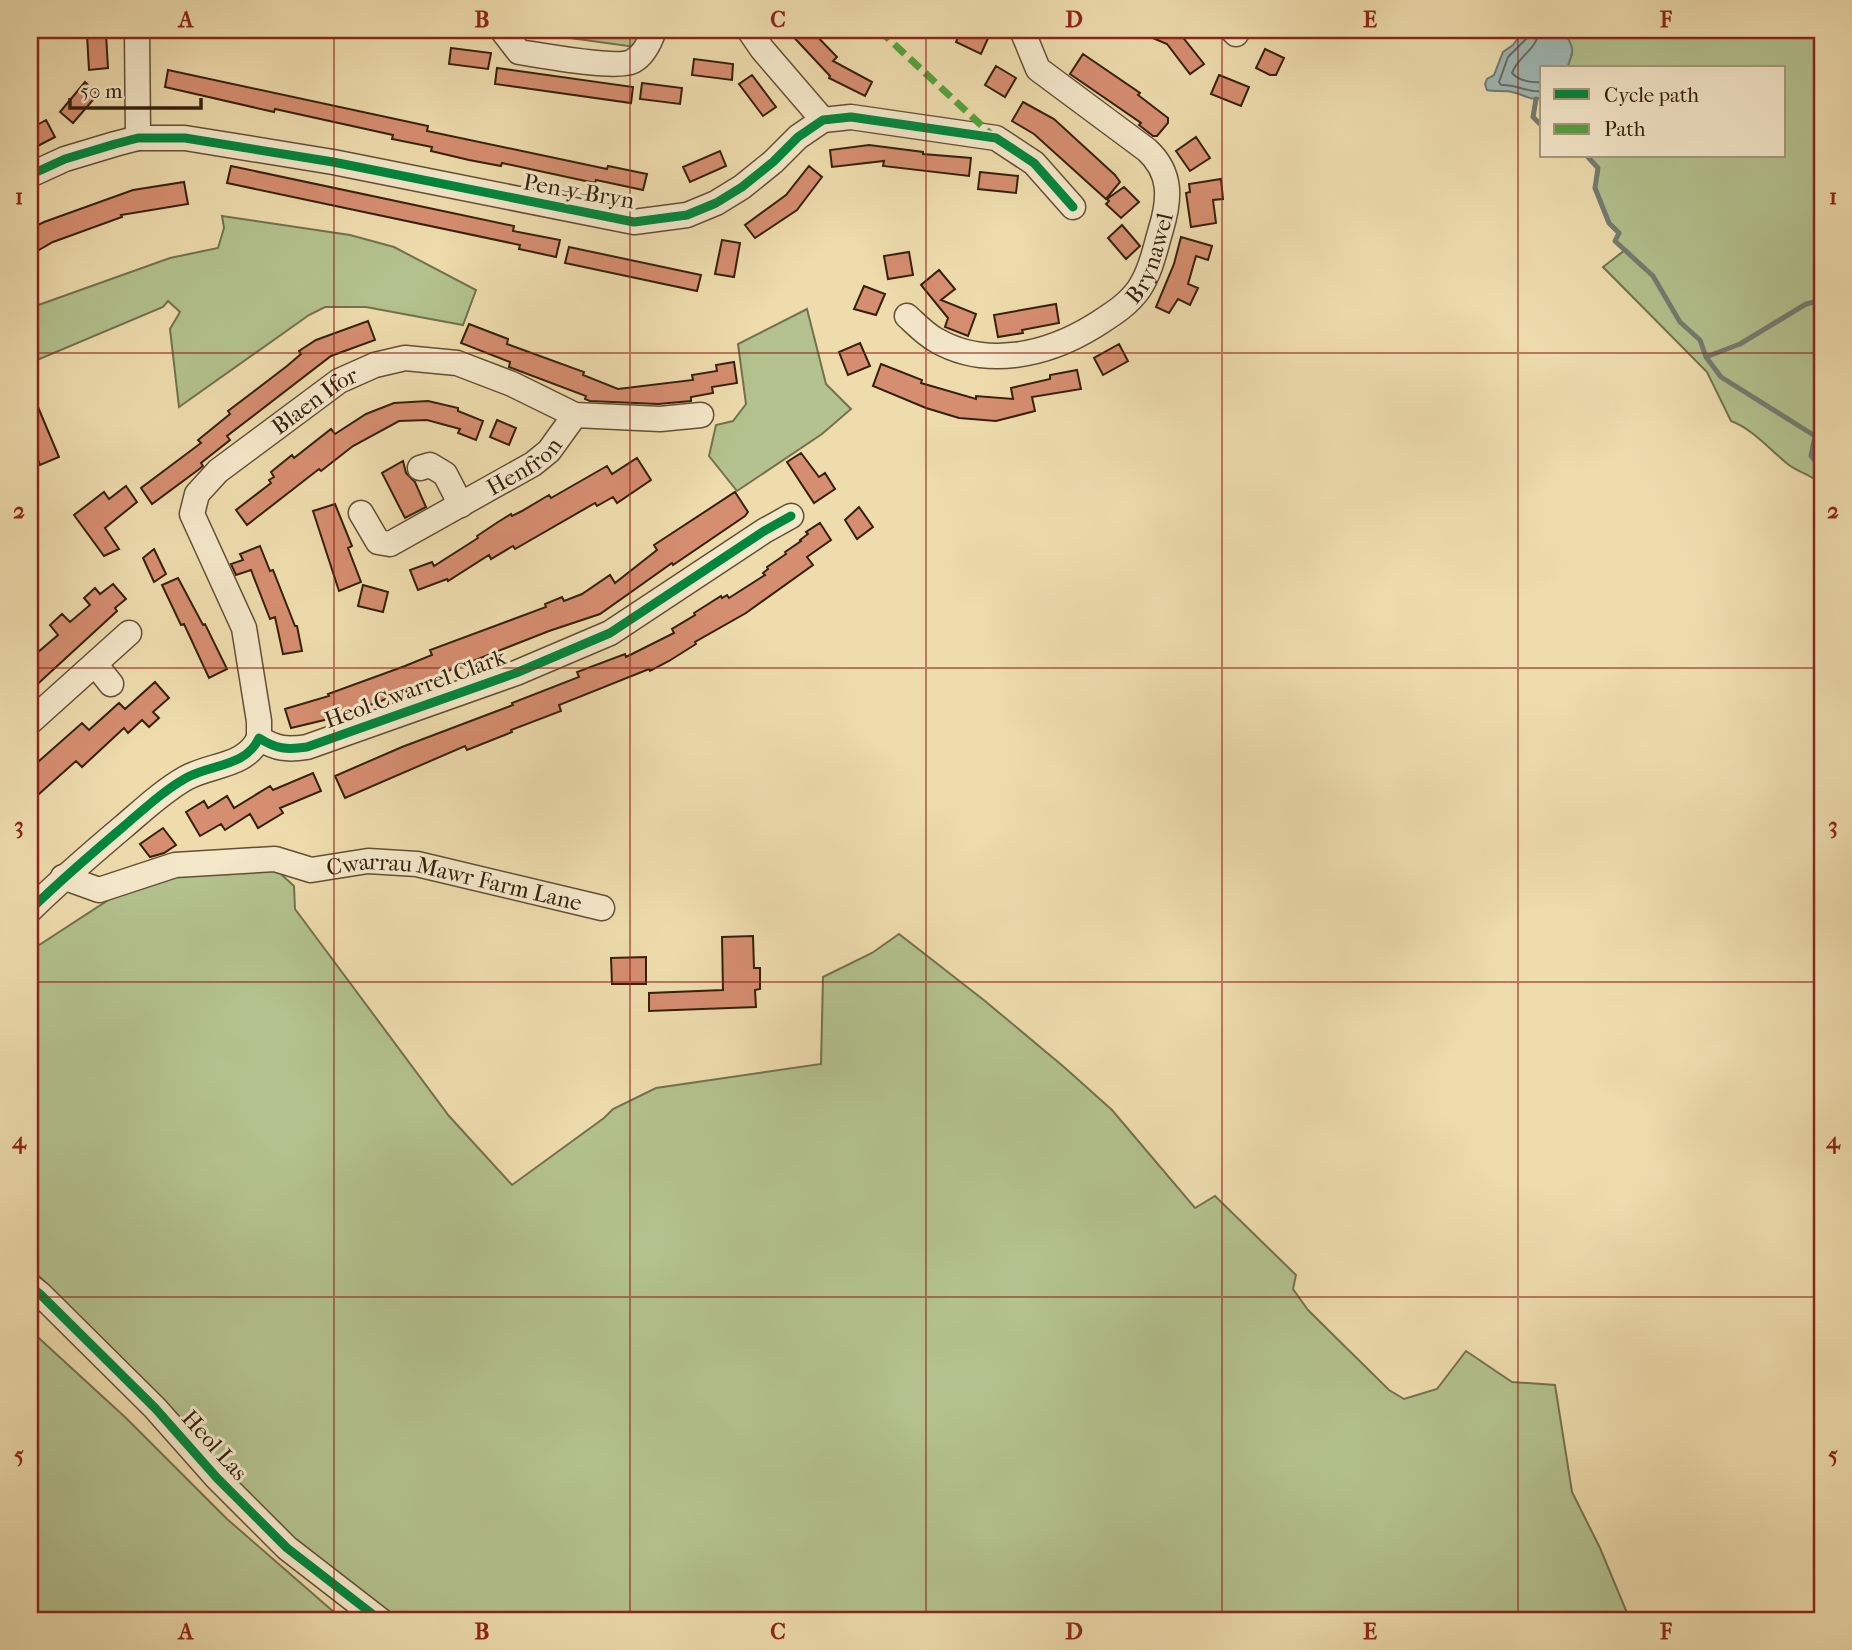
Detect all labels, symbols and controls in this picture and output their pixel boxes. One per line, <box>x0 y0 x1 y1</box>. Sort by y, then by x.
text: A <box>177 6 195 33</box>
text: B <box>475 6 490 33</box>
text: C <box>770 6 786 33</box>
text: D <box>1065 6 1083 33</box>
text: E <box>1363 6 1377 33</box>
text: F <box>1659 6 1673 33</box>
scale bar <box>70 66 201 110</box>
legend <box>1540 66 1786 158</box>
text: 50 m <box>80 79 123 103</box>
text: Cycle path <box>1604 83 1699 107</box>
text: Path <box>1604 117 1646 141</box>
street label: Pen-y-Bryn <box>521 168 637 215</box>
text: 1 <box>15 183 23 210</box>
text: 1 <box>1829 183 1837 210</box>
street label: Brynawel <box>1120 210 1179 309</box>
street label: Blaen Ifor <box>267 362 362 440</box>
street label: Henfron <box>482 432 568 501</box>
text: 2 <box>13 497 25 524</box>
text: 2 <box>1827 497 1839 524</box>
street label: Heol Cwarrel Clark <box>321 643 511 734</box>
text: 3 <box>14 812 24 839</box>
text: 3 <box>1828 812 1838 839</box>
street label: Cwarrau Mawr Farm Lane <box>325 848 585 917</box>
text: 4 <box>11 1127 27 1154</box>
text: 4 <box>1825 1127 1841 1154</box>
street label: Heol Las <box>176 1405 253 1486</box>
text: 5 <box>14 1441 24 1468</box>
text: 5 <box>1828 1441 1838 1468</box>
text: A <box>177 1618 195 1645</box>
text: B <box>475 1618 490 1645</box>
text: C <box>770 1618 786 1645</box>
text: D <box>1065 1618 1083 1645</box>
text: E <box>1363 1618 1377 1645</box>
text: F <box>1659 1618 1673 1645</box>

